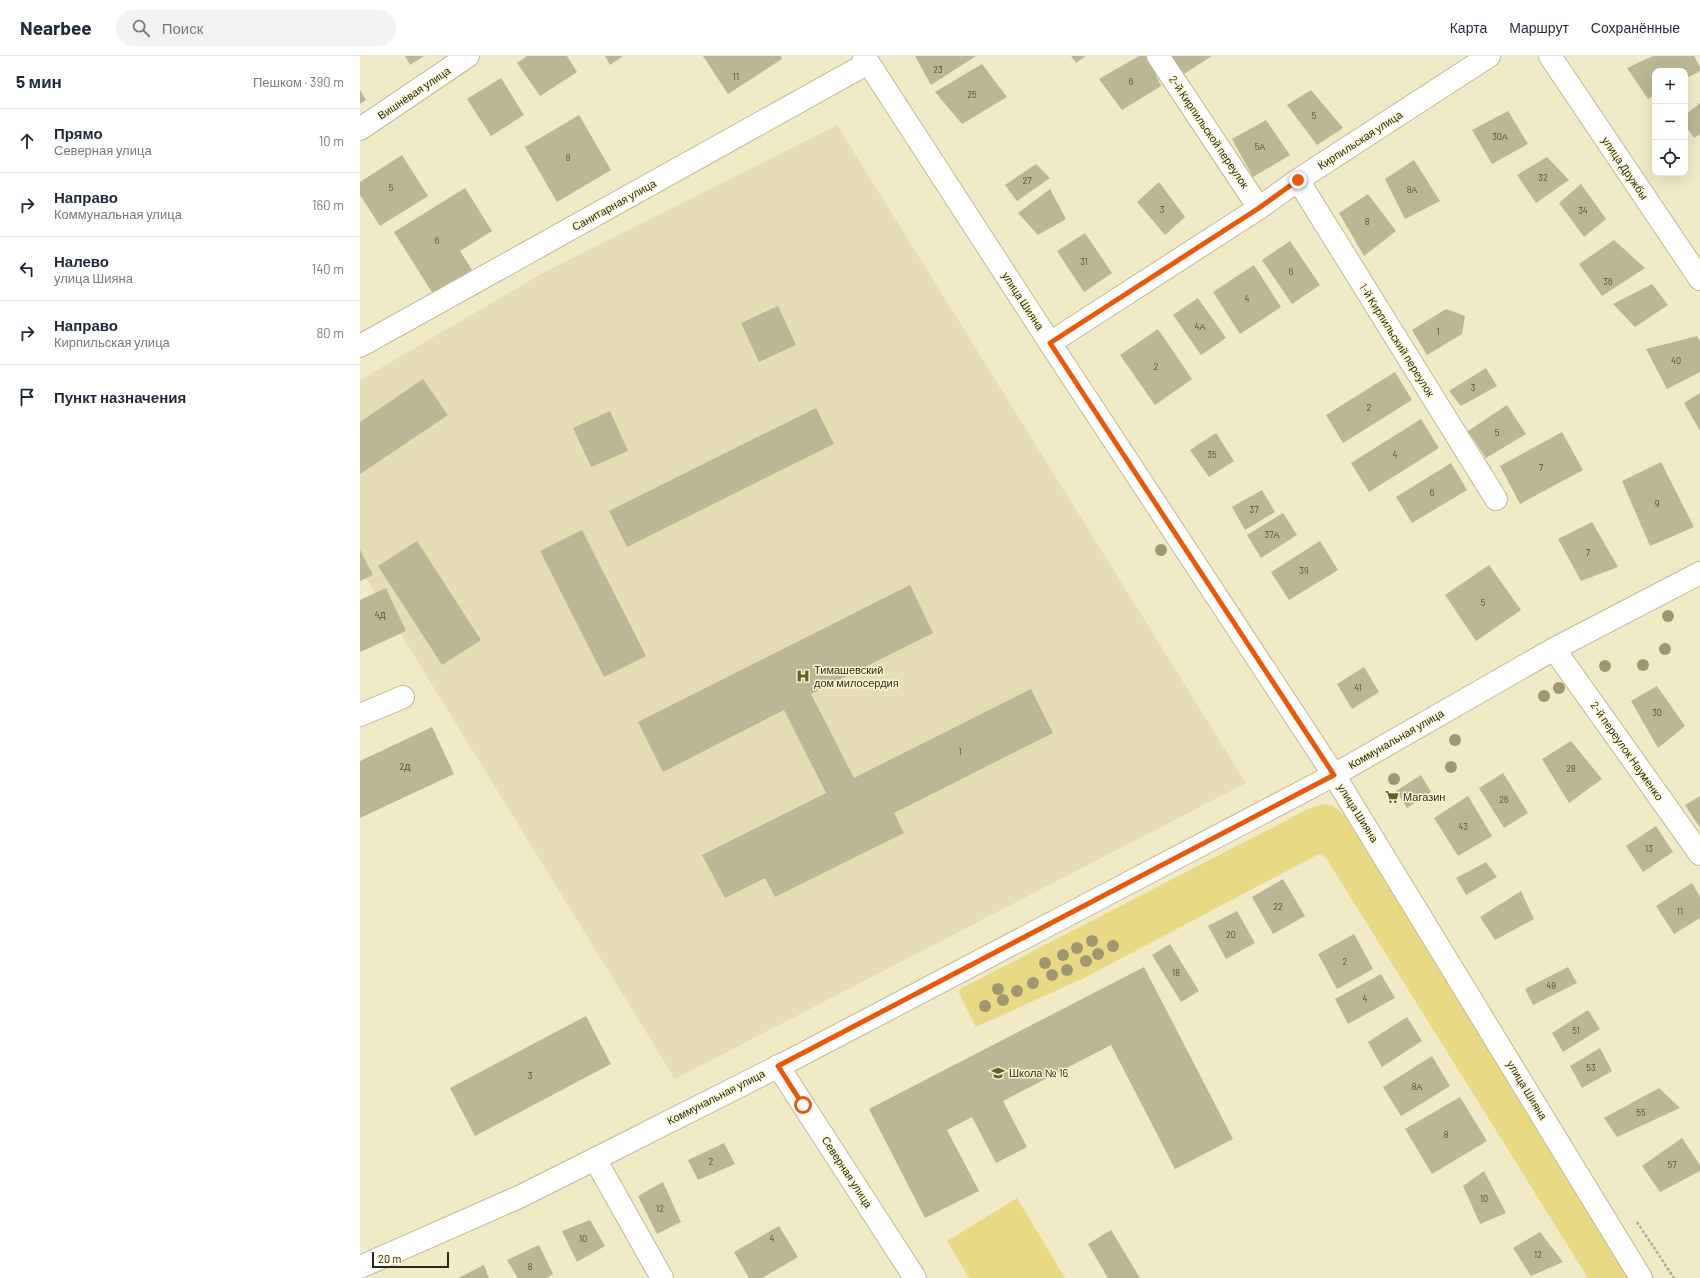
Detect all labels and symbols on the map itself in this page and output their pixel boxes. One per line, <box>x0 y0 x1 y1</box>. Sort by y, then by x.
street label: Вишнёвая улица <box>375 63 453 122</box>
house number: 23 <box>933 64 943 75</box>
house number: 11 <box>733 71 739 82</box>
street label: 2-й Кирпильской переулок <box>1167 73 1252 191</box>
house number: 6 <box>1129 76 1134 87</box>
house number: 25 <box>967 89 977 100</box>
street label: Кирпильская улица <box>1315 107 1405 172</box>
house number: 5 <box>1312 110 1317 121</box>
house number: 30А <box>1492 131 1508 142</box>
street label: улица Дружбы <box>1600 134 1651 202</box>
house number: 5А <box>1255 141 1265 152</box>
house number: 8 <box>566 152 571 163</box>
route end <box>1289 171 1307 189</box>
house number: 32 <box>1538 172 1548 183</box>
house number: 27 <box>1022 175 1032 186</box>
street label: Санитарная улица <box>569 176 659 233</box>
house number: 5 <box>389 182 394 193</box>
house number: 8А <box>1407 184 1417 195</box>
house number: 3 <box>1160 204 1165 215</box>
house number: 34 <box>1578 205 1588 216</box>
house number: 8 <box>1365 216 1370 227</box>
house number: 6 <box>435 235 440 246</box>
house number: 31 <box>1080 256 1088 267</box>
house number: 6 <box>1289 266 1294 277</box>
street label: улица Шияна <box>1000 269 1048 333</box>
house number: 36 <box>1603 276 1613 287</box>
street label: 1-й Кирпильский переулок <box>1357 281 1438 399</box>
house number: 4 <box>1245 293 1250 304</box>
house number: 4А <box>1195 321 1205 332</box>
house number: 1 <box>1436 326 1440 337</box>
house number: 40 <box>1671 355 1681 366</box>
house number: 2 <box>1154 361 1159 372</box>
house number: 3 <box>1471 382 1476 393</box>
house number: 2 <box>1367 402 1372 413</box>
house number: 5 <box>1495 427 1500 438</box>
house number: 35 <box>1207 449 1217 460</box>
house number: 4 <box>1393 449 1398 460</box>
house number: 7 <box>1539 462 1544 473</box>
house number: 6 <box>1430 487 1435 498</box>
house number: 9 <box>1655 498 1660 509</box>
house number: 37 <box>1250 504 1259 515</box>
house number: 37А <box>1265 529 1279 540</box>
house number: 7 <box>1586 547 1591 558</box>
house number: 39 <box>1299 565 1309 576</box>
house number: 5 <box>1481 597 1486 608</box>
house number: 4Д <box>374 609 386 620</box>
place label: Тимашевский дом милосердия <box>814 663 899 689</box>
hospital icon: Тимашевский дом милосердия <box>795 668 811 684</box>
house number: 41 <box>1354 682 1362 693</box>
street label: 2-й переулок Науменко <box>1588 699 1667 803</box>
street label: Коммунальная улица <box>1346 705 1447 771</box>
house number: 30 <box>1652 707 1662 718</box>
house number: 1 <box>958 746 962 757</box>
house number: 2Д <box>400 761 410 772</box>
house number: 28 <box>1566 763 1576 774</box>
street label: улица Шияна <box>1335 781 1382 845</box>
supermarket icon: Магазин <box>1384 789 1400 805</box>
place label: Магазин <box>1403 790 1445 803</box>
house number: 26 <box>1499 794 1509 805</box>
house number: 43 <box>1458 821 1468 832</box>
house number: 13 <box>1645 843 1653 854</box>
house number: 22 <box>1273 901 1283 912</box>
house number: 11 <box>1677 906 1683 917</box>
house number: 20 <box>1226 929 1236 940</box>
house number: 2 <box>1343 956 1348 967</box>
house number: 18 <box>1172 967 1180 978</box>
house number: 49 <box>1546 980 1556 991</box>
house number: 4 <box>1363 993 1368 1004</box>
house number: 51 <box>1572 1025 1580 1036</box>
street label: улица Шияна <box>1505 1058 1551 1122</box>
house number: 53 <box>1586 1062 1596 1073</box>
school or university icon: Школа № 16 <box>990 1065 1006 1081</box>
street label: Коммунальная улица <box>665 1066 768 1127</box>
place label: Школа № 16 <box>1009 1066 1068 1079</box>
house number: 3 <box>528 1070 533 1081</box>
house number: 8А <box>1412 1081 1422 1092</box>
route start <box>794 1096 812 1114</box>
house number: 55 <box>1636 1107 1646 1118</box>
house number: 8 <box>1444 1129 1449 1140</box>
street label: Северная улица <box>819 1134 876 1211</box>
house number: 2 <box>709 1156 714 1167</box>
house number: 57 <box>1668 1159 1677 1170</box>
house number: 10 <box>1480 1193 1488 1204</box>
house number: 12 <box>656 1203 664 1214</box>
house number: 10 <box>579 1233 587 1244</box>
house number: 4 <box>770 1233 775 1244</box>
house number: 12 <box>1534 1249 1542 1260</box>
scale bar <box>372 1250 449 1269</box>
house number: 8 <box>528 1261 533 1272</box>

